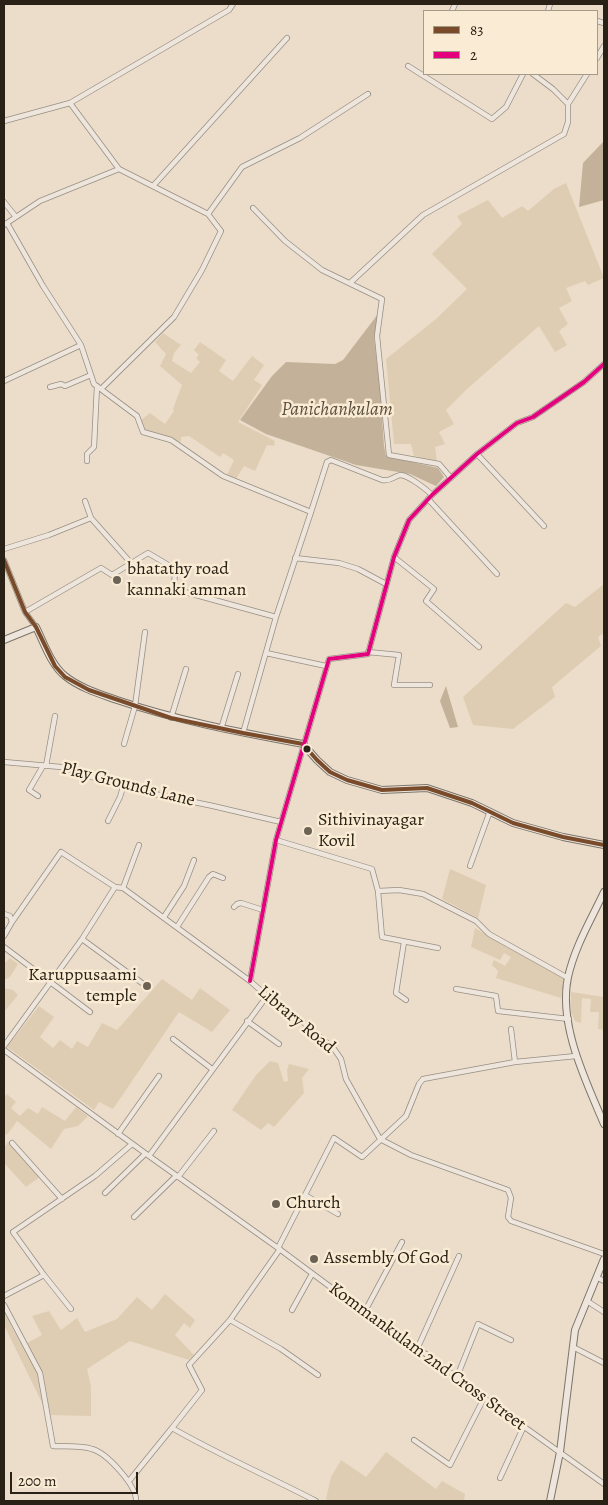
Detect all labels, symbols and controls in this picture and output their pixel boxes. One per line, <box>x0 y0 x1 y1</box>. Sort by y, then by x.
legend <box>423 10 598 75</box>
text: 83 <box>470 20 484 40</box>
text: 2 <box>470 45 477 65</box>
water label: Panichankulam <box>281 399 393 421</box>
place label: bhatathy road kannaki amman <box>127 559 246 602</box>
marker: bhatathy road kannaki amman <box>111 574 123 586</box>
unlabelled marker <box>302 744 312 754</box>
street label: Play Grounds Lane <box>59 758 197 812</box>
place label: Sithivinayagar Kovil <box>318 810 424 852</box>
marker: Sithivinayagar Kovil <box>302 825 314 837</box>
place label: Karuppusaami temple <box>28 965 137 1008</box>
marker: Karuppusaami temple <box>141 980 153 992</box>
street label: Library Road <box>253 981 339 1059</box>
place label: Church <box>286 1193 341 1215</box>
marker: Church <box>270 1198 282 1210</box>
place label: Assembly Of God <box>324 1248 449 1270</box>
marker: Assembly Of God <box>308 1253 320 1265</box>
street label: Kommankulam 2nd Cross Street <box>324 1278 530 1436</box>
scale bar <box>12 1462 140 1494</box>
text: 200 m <box>18 1471 57 1491</box>

